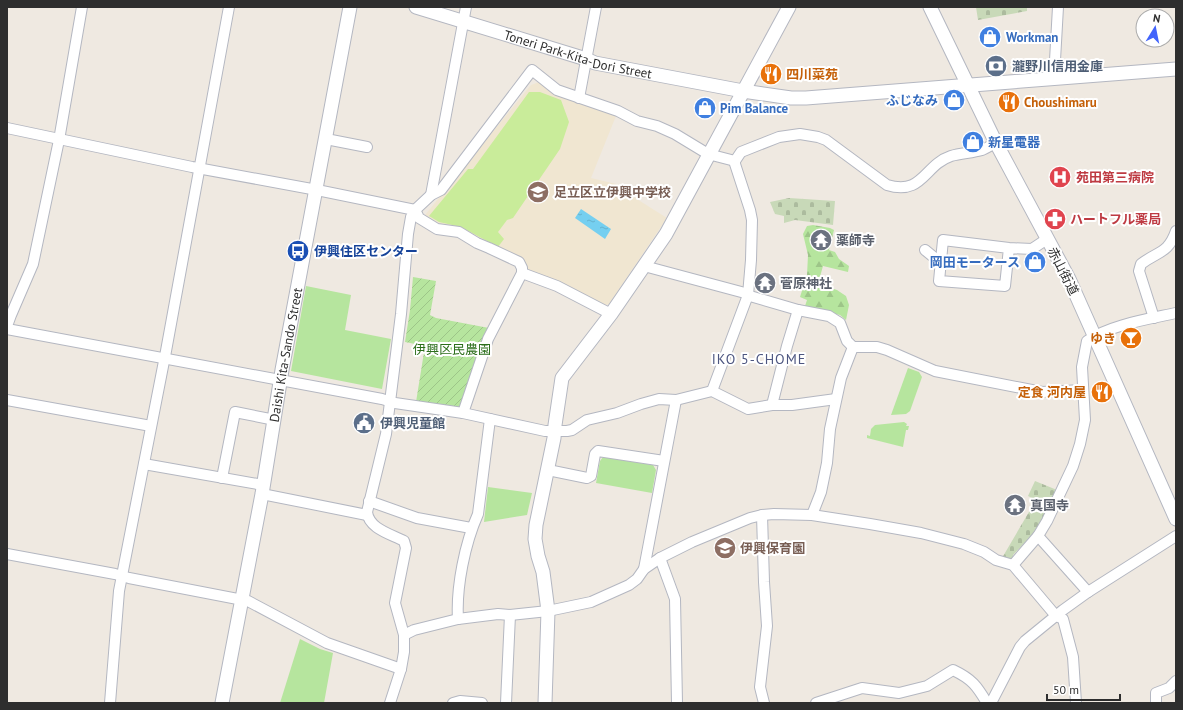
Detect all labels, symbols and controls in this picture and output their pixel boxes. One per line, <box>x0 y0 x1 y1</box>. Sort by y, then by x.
north arrow <box>1135 8 1175 48</box>
text: N <box>1152 11 1162 26</box>
shop icon: Workman <box>977 24 1003 50</box>
street label: Toneri Park-Kita-Dori Street <box>502 26 654 82</box>
place label: Workman <box>1006 29 1058 46</box>
bank icon: 瀧野川信用金庫 <box>983 53 1009 79</box>
place label: 瀧野川信用金庫 <box>1012 58 1103 75</box>
restaurant icon: 四川菜苑 <box>758 61 784 87</box>
place label: 四川菜苑 <box>786 66 838 83</box>
shop icon: ふじなみ <box>941 87 967 113</box>
restaurant icon: Choushimaru <box>996 89 1022 115</box>
place label: ふじなみ <box>886 92 938 109</box>
place label: Choushimaru <box>1024 94 1097 111</box>
shop icon: Pim Balance <box>692 95 718 121</box>
place label: Pim Balance <box>720 100 789 117</box>
shop icon: 新星電器 <box>960 129 986 155</box>
place label: 新星電器 <box>988 134 1041 151</box>
hospital icon: 苑田第三病院 <box>1047 164 1073 190</box>
place label: 苑田第三病院 <box>1076 169 1154 186</box>
school or university icon: 足立区立伊興中学校 <box>525 179 551 205</box>
place label: 足立区立伊興中学校 <box>554 184 671 201</box>
pharmacy icon: ハートフル薬局 <box>1042 206 1068 232</box>
place label: ハートフル薬局 <box>1070 211 1161 228</box>
temple icon: 薬師寺 <box>808 227 834 253</box>
place label: 薬師寺 <box>836 232 875 249</box>
bus stop icon: 伊興住区センター <box>285 238 311 264</box>
place label: 伊興住区センター <box>314 243 418 260</box>
street label: 赤山街道 <box>1044 244 1082 298</box>
shop icon: 岡田モータース <box>1022 249 1048 275</box>
place label: 岡田モータース <box>930 254 1020 271</box>
temple icon: 菅原神社 <box>752 270 778 296</box>
place label: 菅原神社 <box>780 275 832 292</box>
street label: Daishi Kita-Sando Street <box>265 286 306 423</box>
bar icon: ゆき <box>1118 325 1144 351</box>
place label: ゆき <box>1090 330 1116 347</box>
park label: 伊興区民農園 <box>413 341 491 358</box>
district label: IKO 5-CHOME <box>712 350 806 368</box>
restaurant icon: 定食 河内屋 <box>1089 379 1115 405</box>
place label: 定食 河内屋 <box>1018 384 1086 401</box>
public building icon: 伊興児童館 <box>351 410 377 436</box>
place label: 伊興児童館 <box>380 415 445 432</box>
temple icon: 真国寺 <box>1002 492 1028 518</box>
place label: 真国寺 <box>1030 497 1069 514</box>
school or university icon: 伊興保育園 <box>712 535 738 561</box>
place label: 伊興保育園 <box>740 540 805 557</box>
scale bar <box>1047 676 1120 702</box>
text: 50 m <box>1053 682 1079 697</box>

